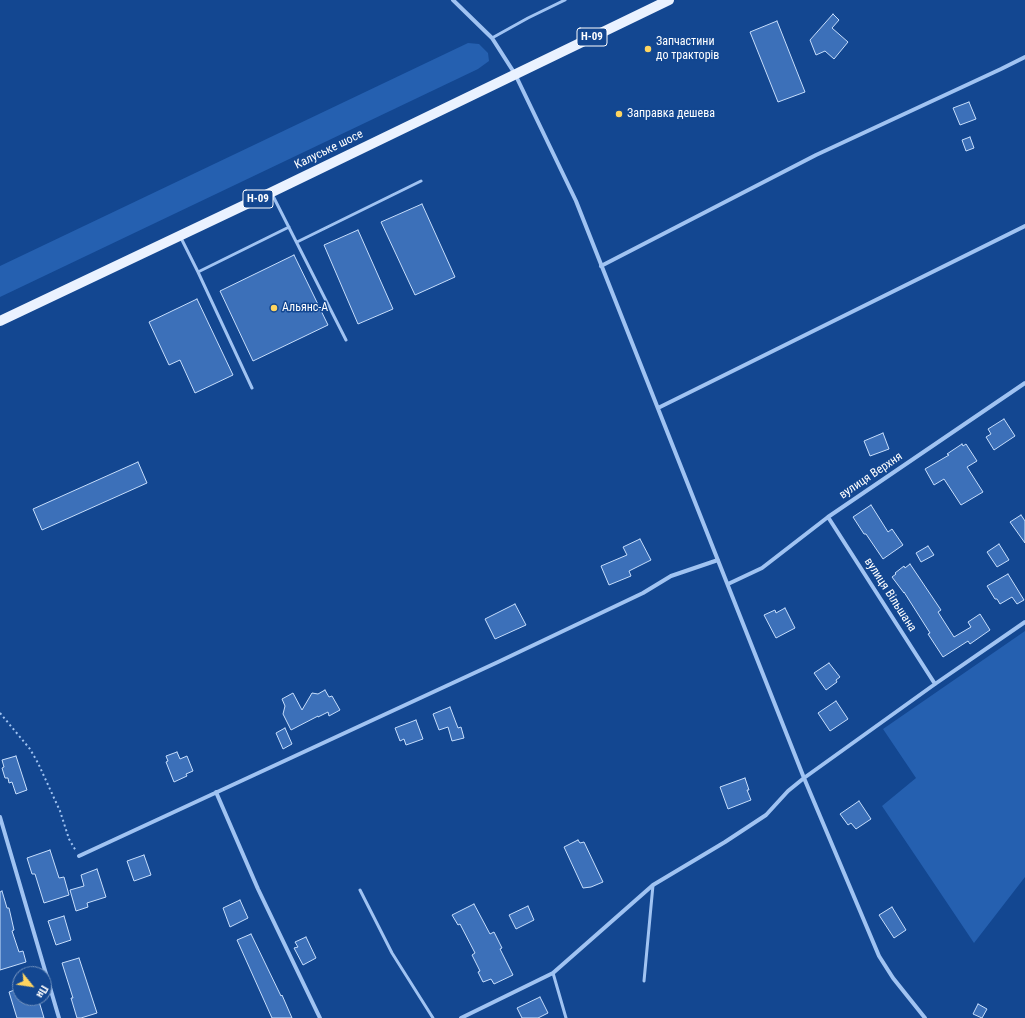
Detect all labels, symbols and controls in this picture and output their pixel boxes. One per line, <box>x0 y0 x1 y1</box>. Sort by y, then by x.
road number: Н-09 <box>577 28 607 46</box>
place label: Запчастини до тракторів <box>656 35 719 63</box>
marker: Запчастини до тракторів <box>643 44 653 54</box>
place label: Заправка дешева <box>627 107 715 121</box>
marker: Заправка дешева <box>614 109 624 119</box>
street label: Калуське шосе <box>292 127 366 173</box>
road number: Н-09 <box>243 190 273 208</box>
place label: Альянс-А <box>282 301 328 315</box>
marker: Альянс-А <box>269 303 279 313</box>
street label: вулиця Верхня <box>837 450 905 502</box>
street label: вулиця Вільшана <box>861 555 919 635</box>
north arrow <box>12 966 52 1006</box>
text: Пн <box>33 983 51 1000</box>

